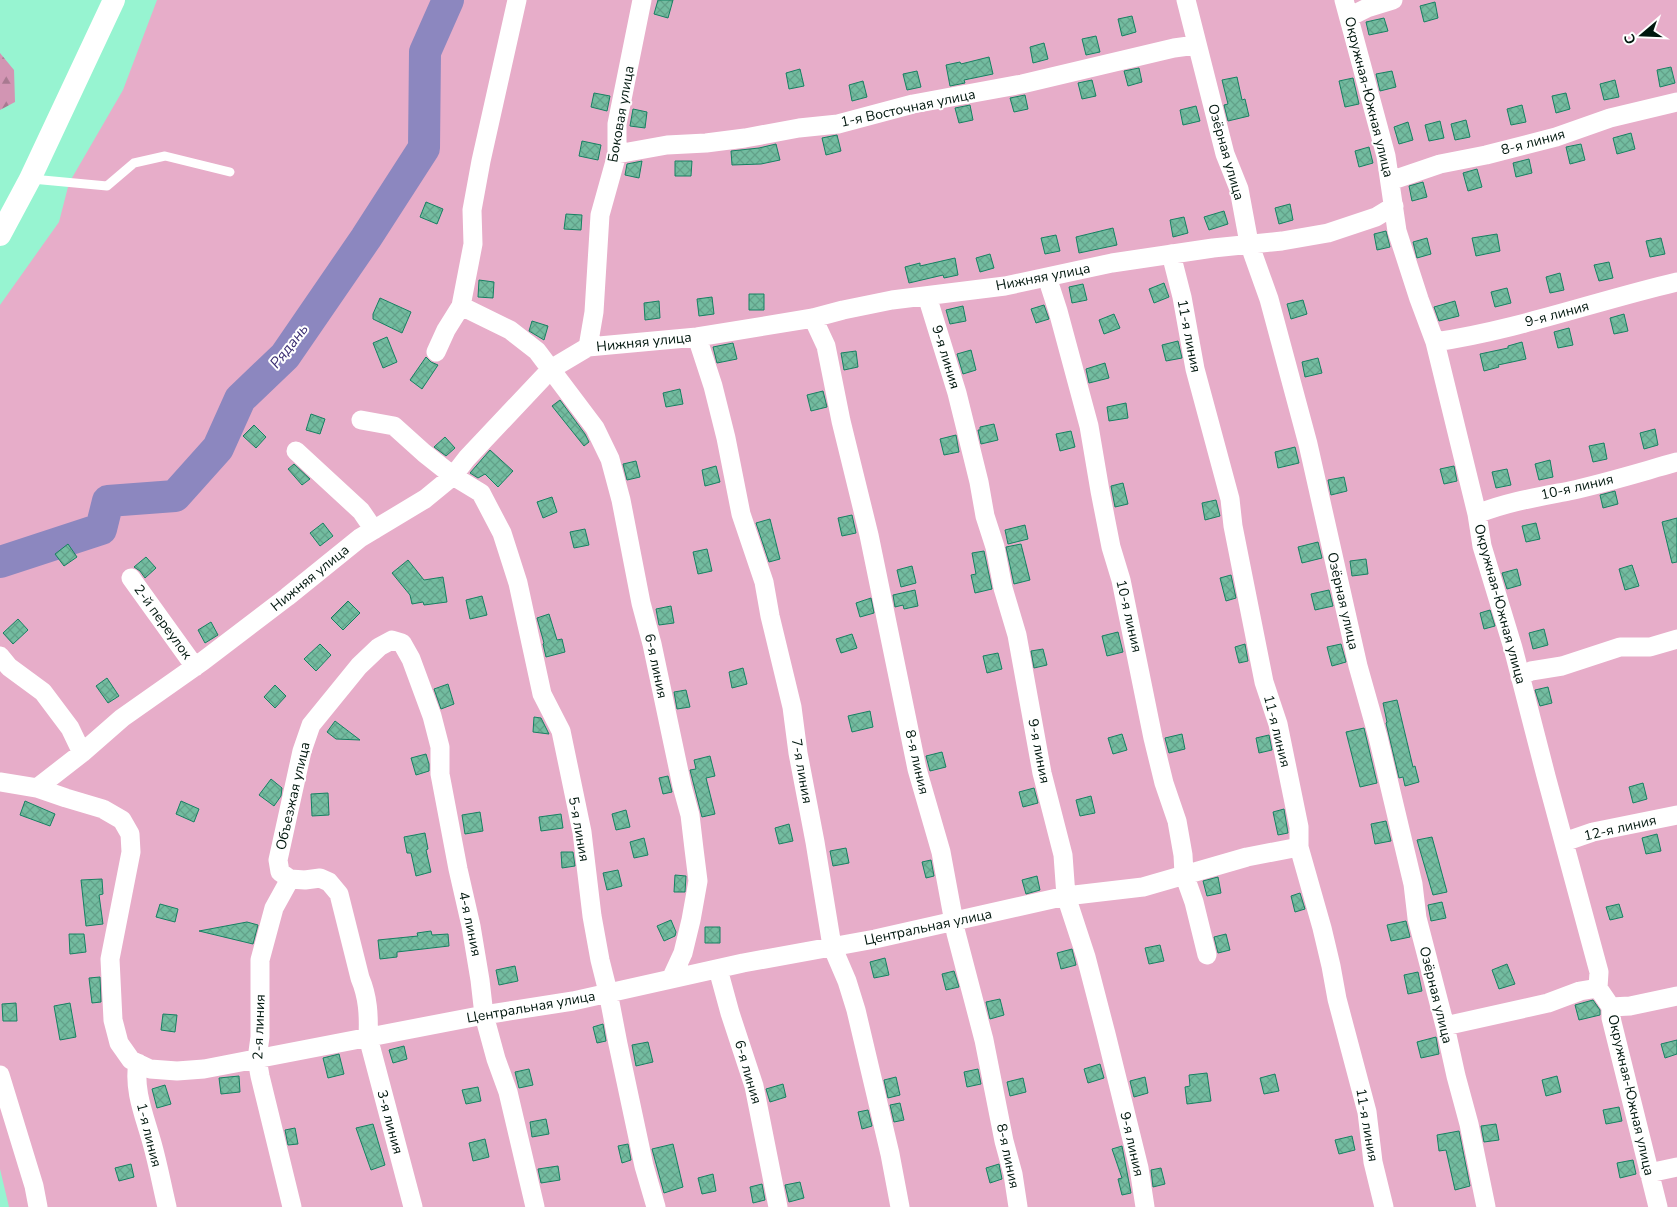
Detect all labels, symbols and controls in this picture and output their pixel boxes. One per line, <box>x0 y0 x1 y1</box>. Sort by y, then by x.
north arrow <box>1617 10 1667 60</box>
street label: Окружная-Южная улица <box>1340 15 1398 179</box>
text: С <box>1619 31 1641 47</box>
street label: Боковая улица <box>603 64 639 164</box>
street label: 1-я Восточная улица <box>839 84 977 132</box>
street label: Озёрная улица <box>1203 102 1249 202</box>
street label: 8-я линия <box>1499 124 1567 160</box>
street label: Нижняя улица <box>994 259 1092 295</box>
street label: 9-я линия <box>1523 296 1591 332</box>
street label: 11-я линия <box>1173 298 1205 374</box>
water label: Рядань <box>265 320 313 372</box>
street label: 9-я линия <box>927 323 965 391</box>
street label: Нижняя улица <box>595 328 693 356</box>
street label: 10-я линия <box>1539 469 1615 505</box>
street label: Окружная-Южная улица <box>1469 522 1531 686</box>
street label: Нижняя улица <box>267 540 353 616</box>
street label: Озёрная улица <box>1323 550 1363 652</box>
street label: 10-я линия <box>1111 578 1147 654</box>
street label: 2-й переулок <box>129 581 197 664</box>
street label: 6-я линия <box>640 632 672 700</box>
street label: 11-я линия <box>1259 693 1295 769</box>
street label: 9-я линия <box>1023 717 1055 785</box>
street label: 8-я линия <box>900 728 934 796</box>
street label: 7-я линия <box>787 737 817 805</box>
street label: Объезжая улица <box>271 740 315 852</box>
street label: 5-я линия <box>564 795 594 863</box>
street label: 12-я линия <box>1582 810 1658 846</box>
street label: 4-я линия <box>454 890 486 958</box>
street label: Центральная улица <box>862 904 994 950</box>
street label: Озёрная улица <box>1415 944 1457 1046</box>
street label: Центральная улица <box>465 986 597 1028</box>
street label: 2-я линия <box>248 994 270 1060</box>
street label: Окружная-Южная улица <box>1603 1012 1659 1178</box>
street label: 6-я линия <box>730 1038 766 1106</box>
street label: 11-я линия <box>1351 1087 1383 1163</box>
street label: 3-я линия <box>372 1088 408 1156</box>
street label: 1-я линия <box>132 1101 166 1169</box>
street label: 9-я линия <box>1115 1110 1149 1178</box>
street label: 8-я линия <box>992 1122 1024 1190</box>

